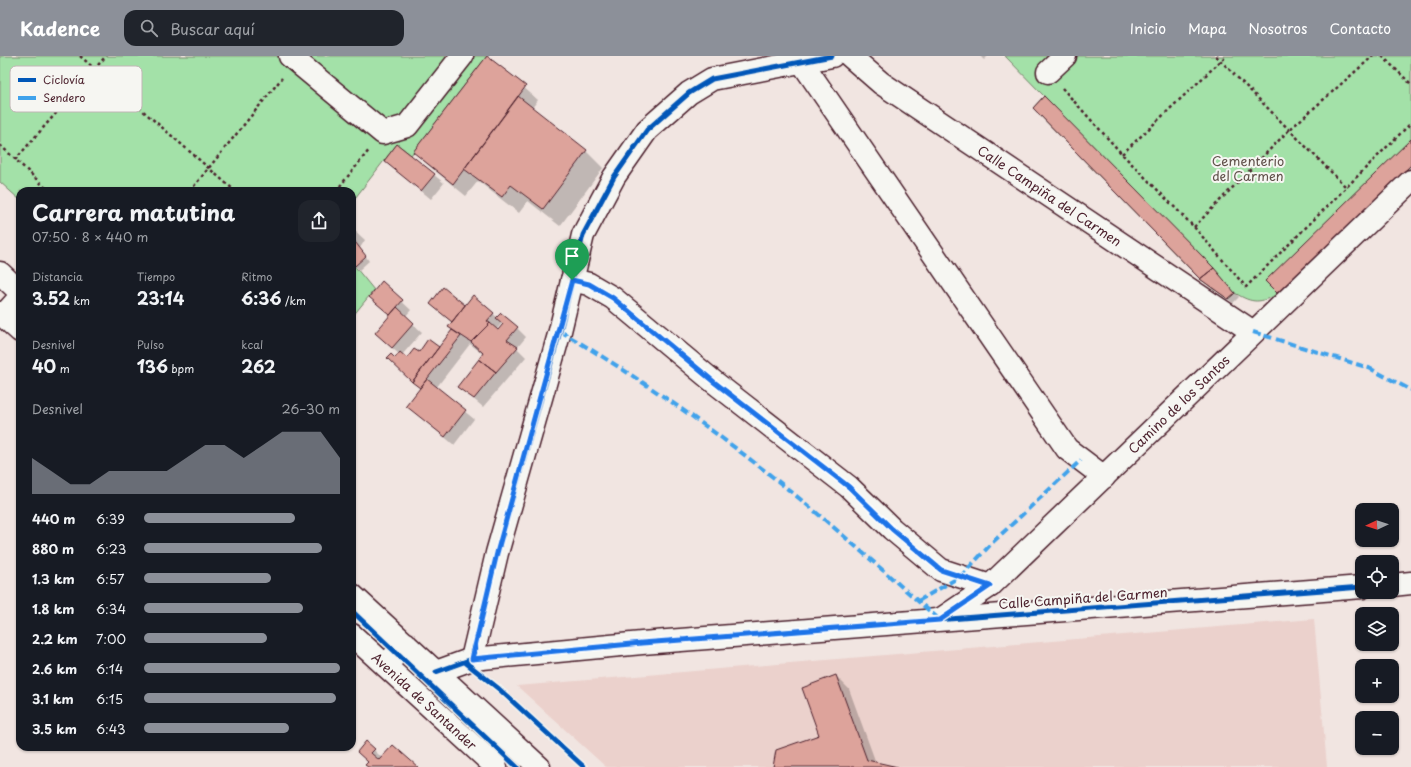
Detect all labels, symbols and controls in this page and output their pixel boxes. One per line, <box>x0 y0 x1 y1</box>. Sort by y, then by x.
search box <box>124 10 404 46</box>
text: Kadence <box>20 14 100 42</box>
icon: search <box>138 17 160 39</box>
text: Buscar aquí <box>170 17 255 40</box>
text: Inicio <box>1130 18 1166 39</box>
text: Mapa <box>1188 18 1226 39</box>
text: Nosotros <box>1248 18 1308 39</box>
text: Contacto <box>1330 18 1391 39</box>
legend <box>10 66 142 112</box>
text: Ciclovía <box>43 71 85 88</box>
text: Sendero <box>43 89 85 106</box>
street label: Calle Campiña del Carmen <box>974 140 1126 251</box>
park label: Cementerio del Carmen <box>1212 151 1284 185</box>
text: Carrera matutina <box>32 195 235 228</box>
button: share <box>298 200 340 242</box>
text: 07:50 · 8 × 440 m <box>32 227 148 246</box>
pin <box>555 239 589 280</box>
icon: arrive <box>561 245 583 267</box>
text: Distancia <box>32 268 83 285</box>
text: Tiempo <box>137 268 175 285</box>
text: Ritmo <box>241 268 272 285</box>
text: 3.52 <box>32 285 70 311</box>
text: 23:14 <box>137 285 184 311</box>
text: 6:36 <box>241 285 281 311</box>
text: km <box>70 292 90 309</box>
text: /km <box>281 292 306 309</box>
text: Desnivel <box>32 336 75 353</box>
text: Pulso <box>137 336 164 353</box>
text: kcal <box>241 336 263 353</box>
street label: Camino de los Santos <box>1123 351 1233 458</box>
text: 40 <box>32 353 56 379</box>
text: 136 <box>137 353 168 379</box>
text: 262 <box>241 353 276 379</box>
text: m <box>56 360 70 377</box>
text: bpm <box>168 360 194 377</box>
text: Desnivel <box>32 399 83 418</box>
text: 26–30 m <box>281 399 340 418</box>
north arrow <box>1355 503 1399 547</box>
map controls <box>1355 503 1399 755</box>
text: 440 m <box>32 509 75 528</box>
text: 6:39 <box>96 509 125 528</box>
text: 880 m <box>32 539 74 558</box>
text: 6:23 <box>96 539 126 558</box>
button: locate <box>1355 555 1399 599</box>
text: 1.3 km <box>32 569 75 588</box>
text: 6:57 <box>96 569 124 588</box>
street label: Calle Campiña del Carmen <box>998 582 1168 613</box>
text: 1.8 km <box>32 599 74 618</box>
text: 6:34 <box>96 599 126 618</box>
button: layers <box>1355 607 1399 651</box>
text: 2.2 km <box>32 629 78 648</box>
text: 7:00 <box>96 629 126 648</box>
street label: Avenida de Santander <box>368 648 482 755</box>
text: 2.6 km <box>32 659 77 678</box>
text: 6:14 <box>96 659 123 678</box>
button: + <box>1355 659 1399 703</box>
text: 3.1 km <box>32 689 74 708</box>
text: 6:15 <box>96 689 123 708</box>
button: − <box>1355 711 1399 755</box>
text: 3.5 km <box>32 719 77 738</box>
text: 6:43 <box>96 719 126 738</box>

